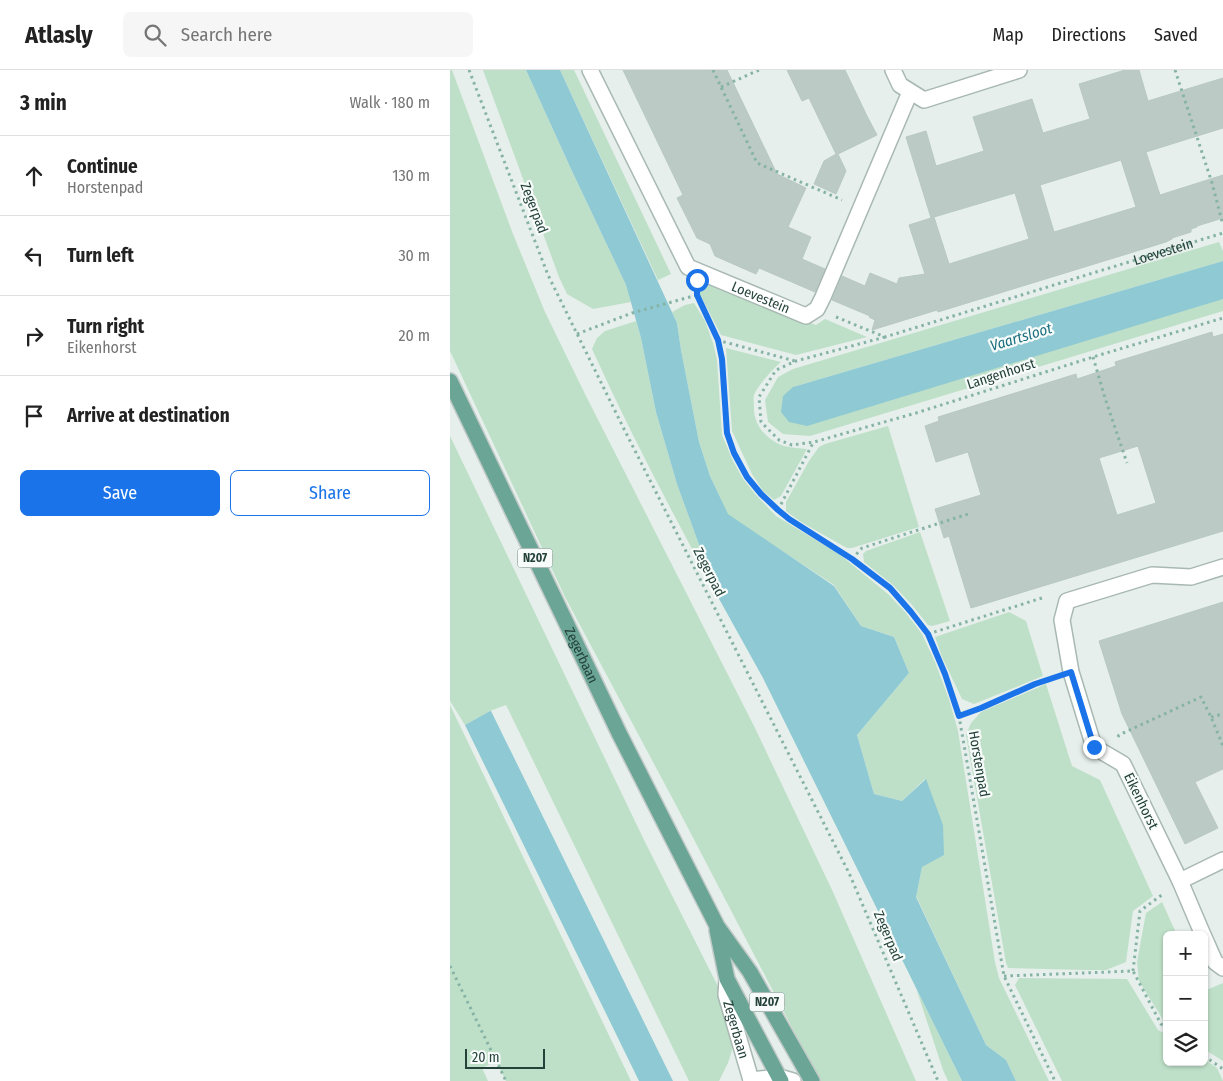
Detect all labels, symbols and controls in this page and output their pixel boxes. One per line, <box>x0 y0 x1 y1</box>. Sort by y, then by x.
search box <box>123 12 473 57</box>
text: Atlasly <box>25 21 93 49</box>
icon: search <box>141 21 169 49</box>
text: Search here <box>181 23 272 46</box>
text: Map <box>992 24 1024 46</box>
text: Directions <box>1052 24 1126 46</box>
text: Saved <box>1154 24 1198 46</box>
text: 3 min <box>20 90 67 116</box>
text: Walk · 180 m <box>350 93 430 112</box>
text: Continue <box>67 155 138 178</box>
icon: ahead <box>20 162 48 190</box>
text: 130 m <box>392 166 430 185</box>
text: Horstenpad <box>67 178 143 197</box>
street label: Zegerpad <box>517 180 551 236</box>
street label: Loevestein <box>1131 234 1195 269</box>
icon: left <box>20 242 48 270</box>
text: Turn left <box>67 244 134 267</box>
text: 30 m <box>398 246 430 265</box>
route start <box>686 269 709 292</box>
street label: Loevestein <box>729 278 793 317</box>
text: Turn right <box>67 315 144 338</box>
water label: Vaartsloot <box>988 319 1054 355</box>
icon: right <box>20 322 48 350</box>
text: 20 m <box>399 326 430 345</box>
text: Eikenhorst <box>67 338 136 357</box>
street label: Langenhorst <box>965 355 1038 393</box>
icon: arrive <box>20 402 48 430</box>
text: Arrive at destination <box>67 404 230 427</box>
button: Save <box>20 470 220 516</box>
button: Share <box>230 470 430 516</box>
street label: Zegerpad <box>689 545 729 599</box>
road number: N207 <box>518 548 552 568</box>
street label: Zegerbaan <box>561 624 602 686</box>
street label: Horstenpad <box>965 730 993 798</box>
route end <box>1083 736 1106 759</box>
street label: Eikenhorst <box>1120 770 1162 832</box>
street label: Zegerpad <box>870 908 906 964</box>
map controls <box>1163 931 1208 1066</box>
button: + <box>1163 931 1208 976</box>
button: − <box>1163 976 1208 1021</box>
road number: N207 <box>750 992 784 1012</box>
street label: Zegerbaan <box>720 998 753 1061</box>
button: layers <box>1163 1021 1208 1066</box>
scale bar <box>465 1046 545 1069</box>
text: 20 m <box>472 1049 500 1066</box>

